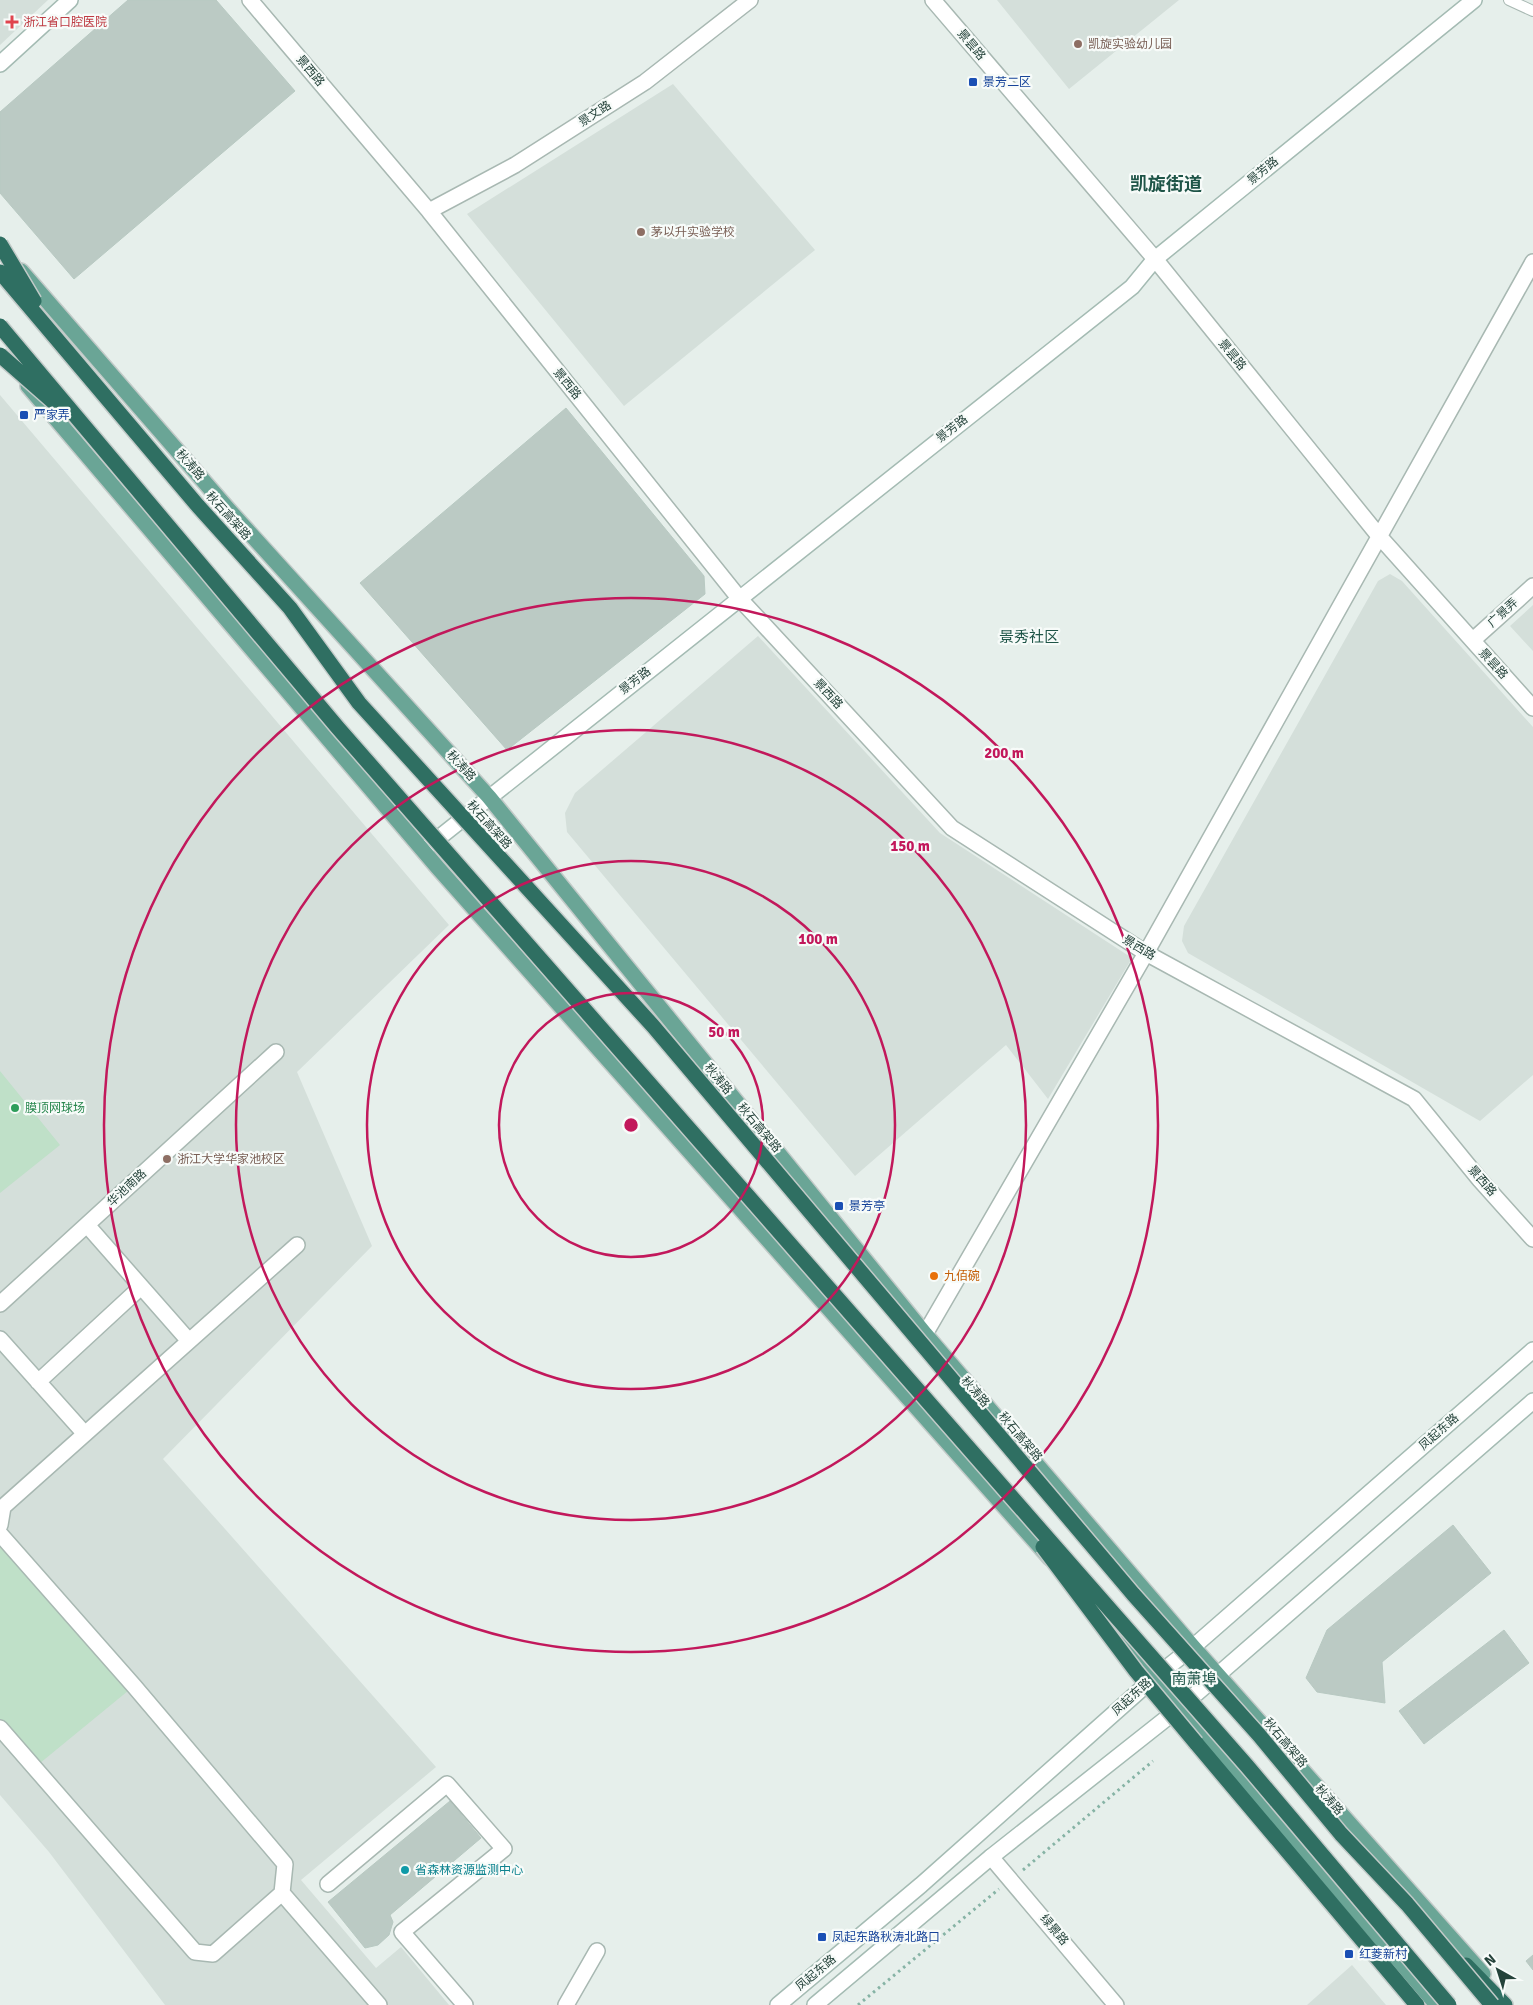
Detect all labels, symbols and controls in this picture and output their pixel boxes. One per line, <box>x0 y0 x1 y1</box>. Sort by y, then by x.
marker: 浙江省口腔医院 <box>5 15 19 29</box>
place label: 浙江省口腔医院 <box>23 15 107 30</box>
street label: 景昙路 <box>954 26 988 64</box>
place label: 凯旋实验幼儿园 <box>1088 37 1172 52</box>
marker: 凯旋实验幼儿园 <box>1072 38 1084 50</box>
street label: 景西路 <box>293 52 327 90</box>
place label: 景芳二区 <box>983 75 1031 90</box>
marker: 景芳二区 <box>967 76 979 88</box>
street label: 景文路 <box>576 98 614 130</box>
street label: 景芳路 <box>1244 154 1282 188</box>
district label: 凯旋街道 <box>1130 173 1202 195</box>
place label: 茅以升实验学校 <box>651 225 735 240</box>
marker: 茅以升实验学校 <box>635 226 647 238</box>
street label: 景昙路 <box>1215 336 1249 374</box>
street label: 景西路 <box>550 365 584 403</box>
place label: 严家弄 <box>34 408 70 423</box>
marker: 严家弄 <box>18 409 30 421</box>
street label: 景芳路 <box>933 412 971 446</box>
street label: 秋涛路 <box>173 446 207 484</box>
street label: 秋石高架路 <box>202 489 254 543</box>
street label: 广景弄 <box>1485 595 1521 631</box>
district label: 景秀社区 <box>999 628 1059 646</box>
street label: 景昙路 <box>1475 646 1511 682</box>
street label: 景芳路 <box>616 664 654 698</box>
street label: 景西路 <box>810 676 846 712</box>
text: 200 m <box>984 744 1024 762</box>
street label: 秋涛路 <box>443 748 479 784</box>
street label: 秋石高架路 <box>463 798 515 852</box>
text: 150 m <box>890 837 930 855</box>
text: 100 m <box>798 930 838 948</box>
street label: 景西路 <box>1120 932 1158 964</box>
text: 50 m <box>708 1023 740 1041</box>
street label: 秋涛路 <box>701 1060 735 1098</box>
street label: 秋石高架路 <box>734 1100 784 1156</box>
place label: 膜顶网球场 <box>25 1101 85 1116</box>
marker: 膜顶网球场 <box>9 1102 21 1114</box>
centre of rings <box>622 1116 640 1134</box>
place label: 浙江大学华家池校区 <box>177 1152 285 1167</box>
marker: 浙江大学华家池校区 <box>161 1153 173 1165</box>
street label: 景西路 <box>1465 1162 1499 1200</box>
street label: 华池南路 <box>104 1166 150 1210</box>
place label: 景芳亭 <box>849 1199 885 1214</box>
marker: 景芳亭 <box>833 1200 845 1212</box>
place label: 九佰碗 <box>944 1269 980 1284</box>
marker: 九佰碗 <box>928 1270 940 1282</box>
street label: 秋涛路 <box>958 1373 992 1411</box>
street label: 秋石高架路 <box>995 1409 1045 1465</box>
street label: 凤起东路 <box>1416 1411 1462 1453</box>
district label: 南萧埠 <box>1171 1670 1217 1688</box>
street label: 凤起东路 <box>1109 1675 1155 1719</box>
street label: 秋石高架路 <box>1260 1715 1310 1771</box>
street label: 秋涛路 <box>1312 1781 1346 1819</box>
place label: 省森林资源监测中心 <box>415 1863 523 1878</box>
marker: 省森林资源监测中心 <box>399 1864 411 1876</box>
street label: 绿景路 <box>1037 1911 1071 1949</box>
place label: 凤起东路秋涛北路口 <box>832 1930 940 1945</box>
marker: 凤起东路秋涛北路口 <box>816 1931 828 1943</box>
north arrow <box>1473 1945 1523 1995</box>
place label: 红菱新村 <box>1359 1947 1408 1962</box>
marker: 红菱新村 <box>1343 1948 1355 1960</box>
text: N <box>1481 1951 1499 1970</box>
street label: 凤起东路 <box>793 1952 839 1994</box>

